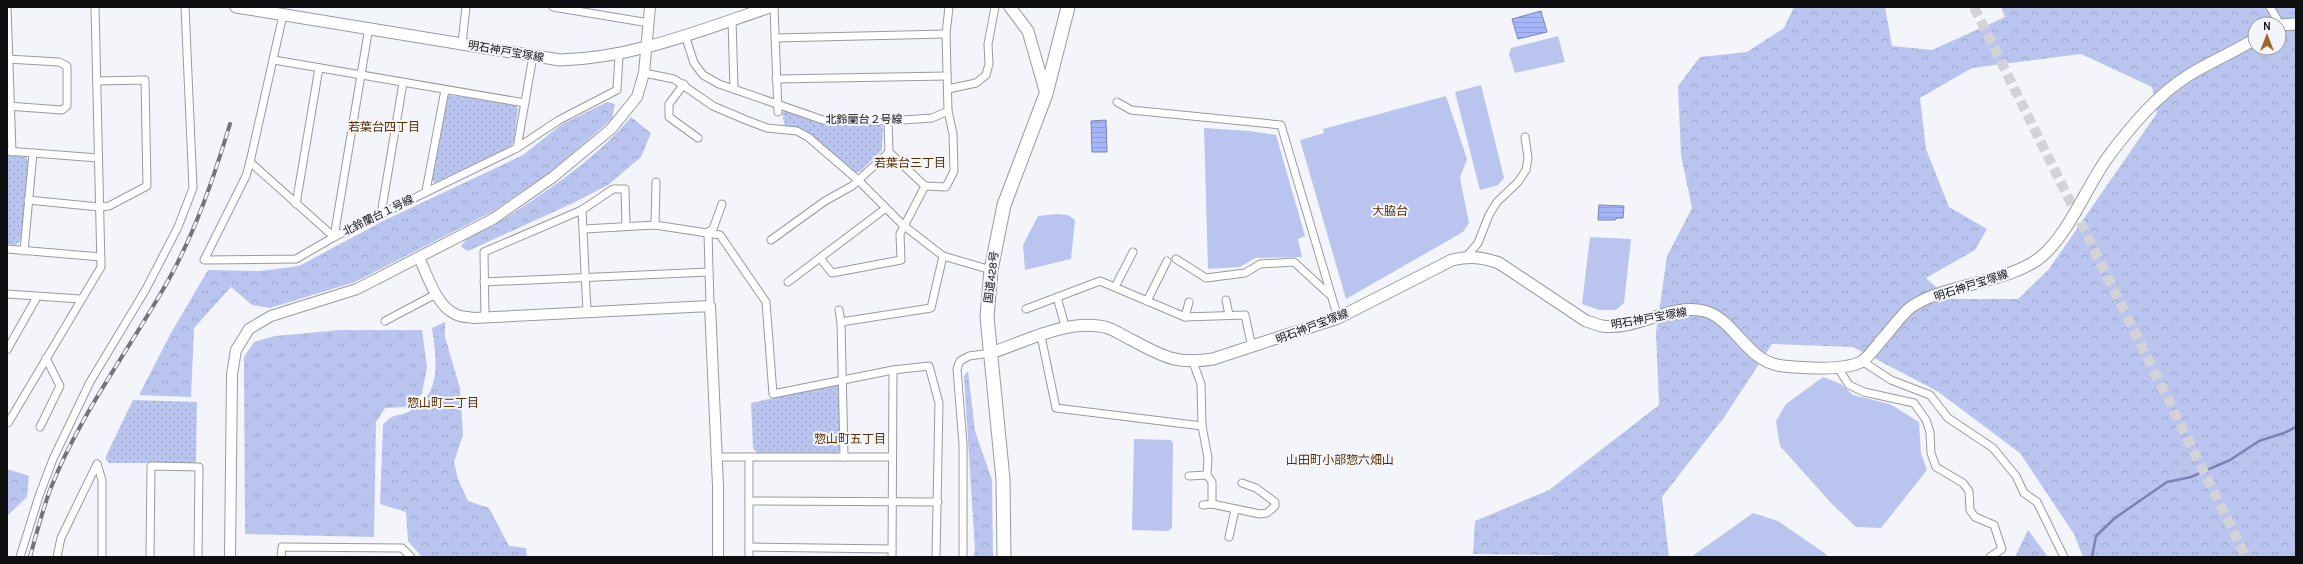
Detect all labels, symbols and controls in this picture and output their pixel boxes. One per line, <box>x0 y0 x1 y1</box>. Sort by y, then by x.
north arrow <box>2247 16 2287 56</box>
text: N <box>2263 20 2271 33</box>
street label: 明石神戸宝塚線 <box>467 38 545 65</box>
street label: 北鈴蘭台２号線 <box>826 113 903 126</box>
district label: 若葉台四丁目 <box>348 120 420 134</box>
district label: 若葉台三丁目 <box>874 156 946 170</box>
street label: 北鈴蘭台１号線 <box>341 193 416 238</box>
district label: 大脇台 <box>1372 204 1408 218</box>
street label: 国道428号 <box>982 250 1001 304</box>
street label: 明石神戸宝塚線 <box>1933 267 2010 304</box>
street label: 明石神戸宝塚線 <box>1610 305 1688 332</box>
street label: 明石神戸宝塚線 <box>1274 307 1350 346</box>
district label: 惣山町二丁目 <box>407 396 479 410</box>
district label: 惣山町五丁目 <box>814 432 886 446</box>
district label: 山田町小部惣六畑山 <box>1286 453 1394 467</box>

